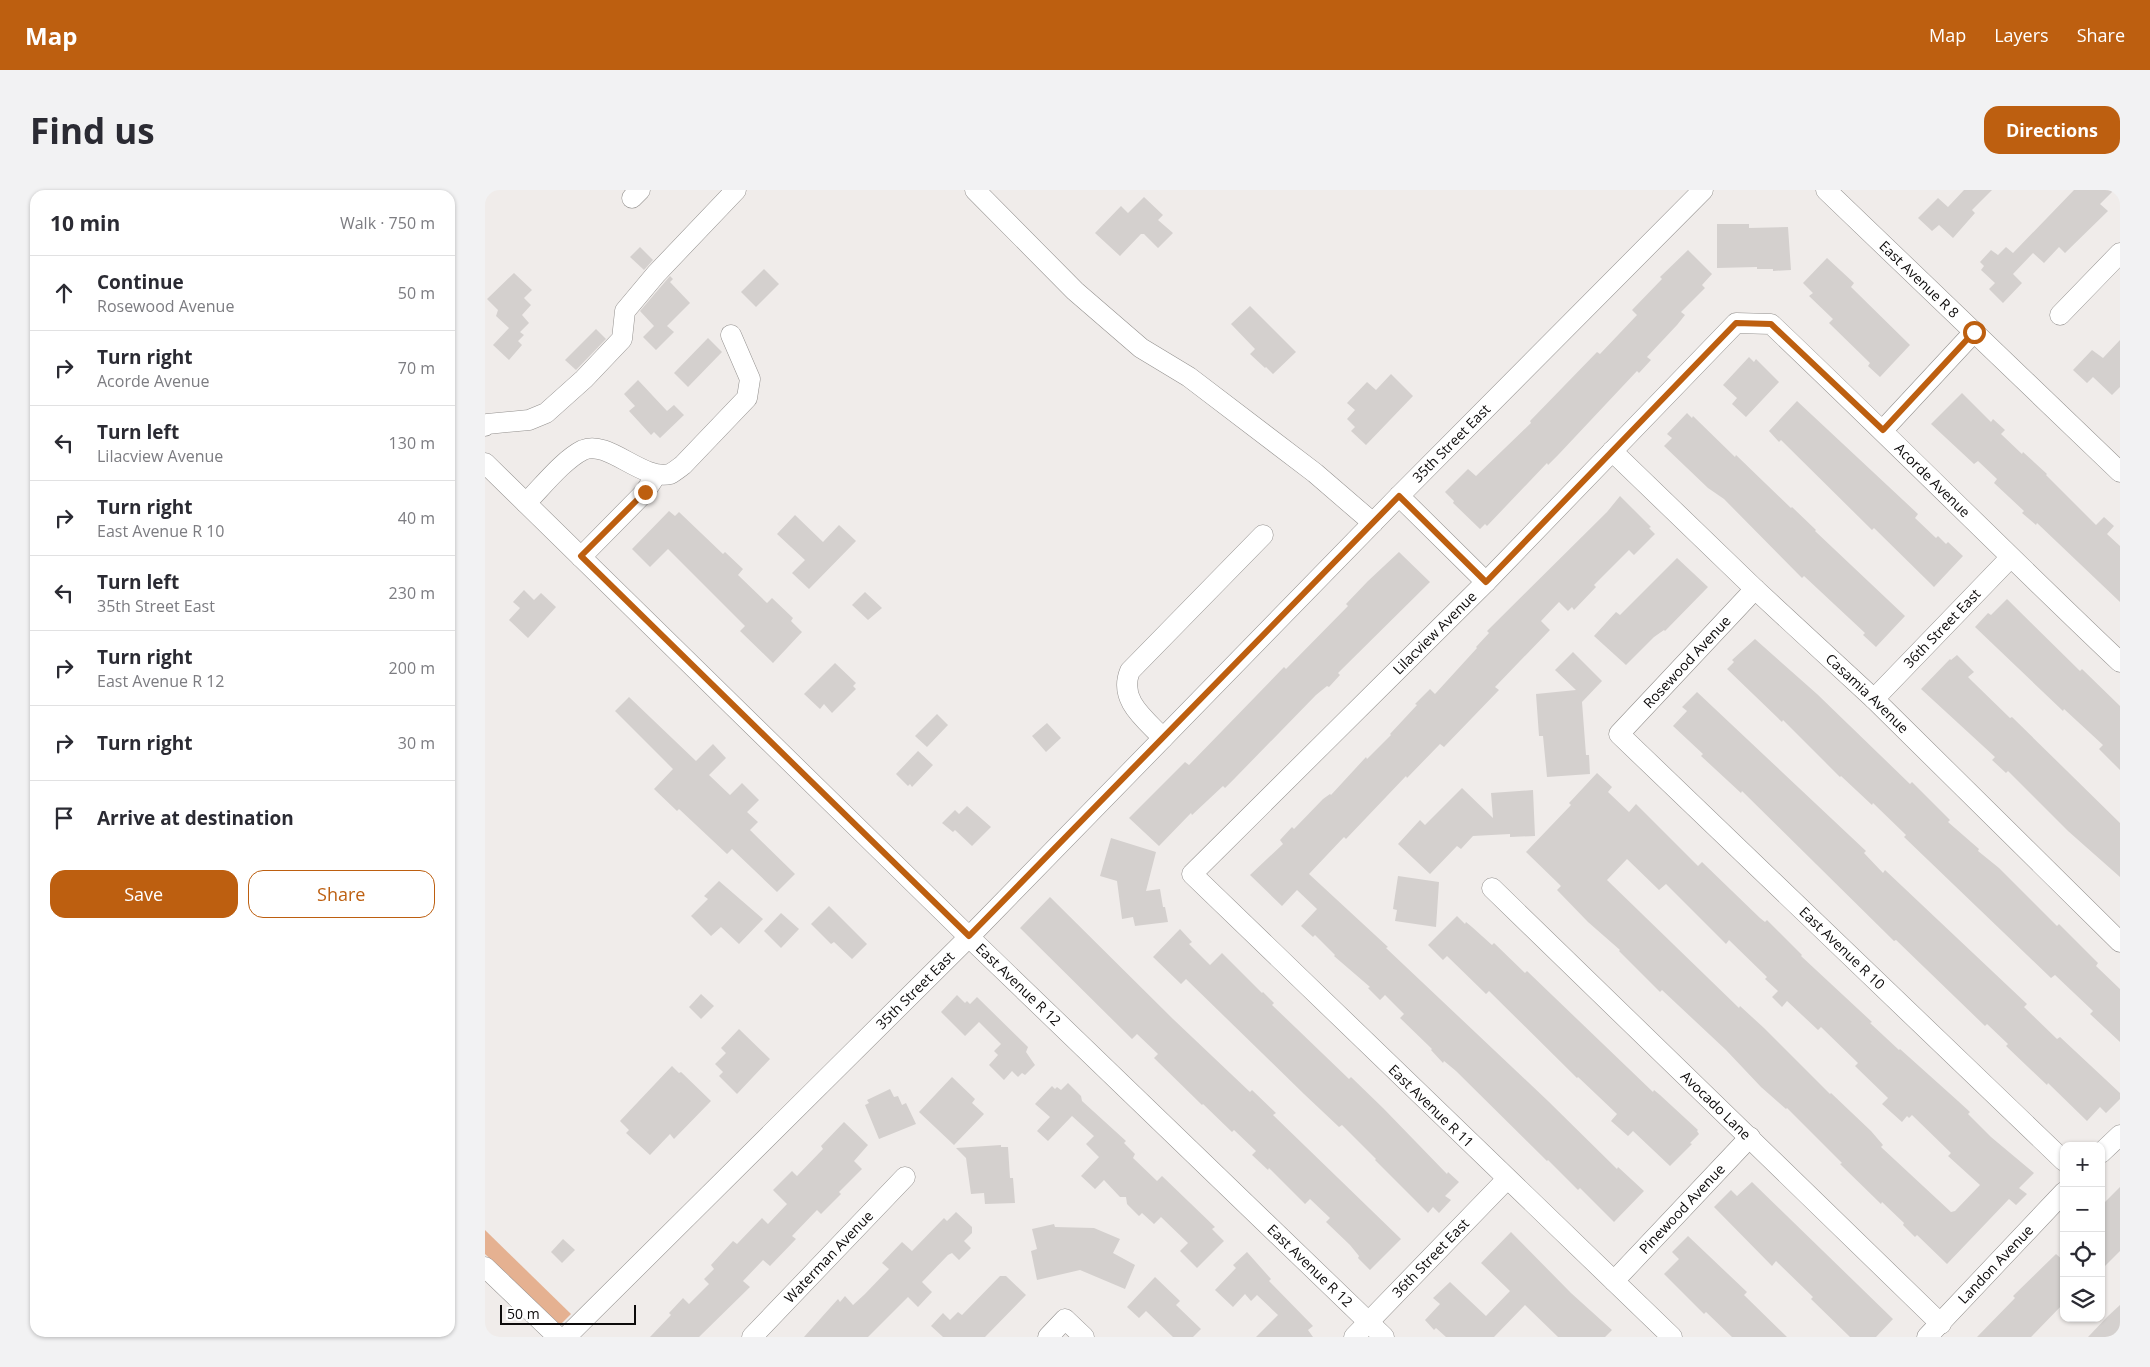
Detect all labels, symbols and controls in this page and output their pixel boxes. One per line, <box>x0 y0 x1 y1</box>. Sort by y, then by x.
text: Map <box>25 19 77 52</box>
text: Map <box>1929 23 1966 47</box>
text: Layers <box>1994 23 2049 47</box>
text: Share <box>2077 23 2125 47</box>
button: Directions <box>1984 106 2120 154</box>
text: Find us <box>30 107 155 154</box>
text: 10 min <box>50 209 120 237</box>
text: Walk · 750 m <box>340 212 435 234</box>
street label: East Avenue R 8 <box>1875 236 1963 322</box>
text: Continue <box>97 269 184 295</box>
icon: ahead <box>50 279 78 307</box>
text: 50 m <box>398 282 435 304</box>
text: Rosewood Avenue <box>97 295 234 317</box>
route start <box>1963 321 1986 344</box>
text: Turn right <box>97 344 192 370</box>
icon: right <box>50 354 78 382</box>
text: 70 m <box>398 357 435 379</box>
text: Acorde Avenue <box>97 370 210 392</box>
street label: 35th Street East <box>1408 400 1494 486</box>
text: Turn left <box>97 419 179 445</box>
icon: left <box>50 429 78 457</box>
text: 130 m <box>389 432 435 454</box>
street label: Acorde Avenue <box>1891 439 1975 521</box>
text: Lilacview Avenue <box>97 445 223 467</box>
route end <box>634 481 657 504</box>
text: Turn right <box>97 494 192 520</box>
icon: right <box>50 504 78 532</box>
text: 40 m <box>398 507 435 529</box>
text: East Avenue R 10 <box>97 520 224 542</box>
text: Turn left <box>97 569 179 595</box>
icon: left <box>50 579 78 607</box>
text: 230 m <box>389 582 435 604</box>
street label: 36th Street East <box>1899 584 1984 672</box>
street label: Lilacview Avenue <box>1388 587 1480 678</box>
text: 35th Street East <box>97 595 215 617</box>
street label: Rosewood Avenue <box>1639 611 1735 712</box>
text: Turn right <box>97 644 192 670</box>
street label: Casamia Avenue <box>1822 649 1913 737</box>
icon: right <box>50 654 78 682</box>
text: 200 m <box>389 657 435 679</box>
text: East Avenue R 12 <box>97 670 224 692</box>
icon: right <box>50 729 78 757</box>
text: Turn right <box>97 730 192 756</box>
text: 30 m <box>398 732 435 754</box>
icon: arrive <box>50 804 78 832</box>
text: Arrive at destination <box>97 805 294 831</box>
button: Save <box>50 870 238 918</box>
button: Share <box>248 870 435 918</box>
street label: East Avenue R 10 <box>1796 902 1889 993</box>
street label: East Avenue R 12 <box>972 939 1065 1030</box>
street label: 35th Street East <box>871 947 958 1033</box>
street label: East Avenue R 11 <box>1385 1060 1478 1151</box>
street label: Avocado Lane <box>1677 1066 1756 1144</box>
map controls <box>2060 1142 2105 1322</box>
button: + <box>2060 1142 2105 1187</box>
street label: Pinewood Avenue <box>1634 1159 1729 1258</box>
button: − <box>2060 1187 2105 1232</box>
street label: Waterman Avenue <box>780 1206 877 1307</box>
street label: 36th Street East <box>1387 1214 1473 1301</box>
street label: East Avenue R 12 <box>1264 1220 1357 1311</box>
street label: Landon Avenue <box>1953 1220 2037 1307</box>
button: locate <box>2060 1232 2105 1277</box>
button: layers <box>2060 1277 2105 1322</box>
scale bar <box>500 1302 636 1325</box>
text: 50 m <box>507 1304 540 1323</box>

